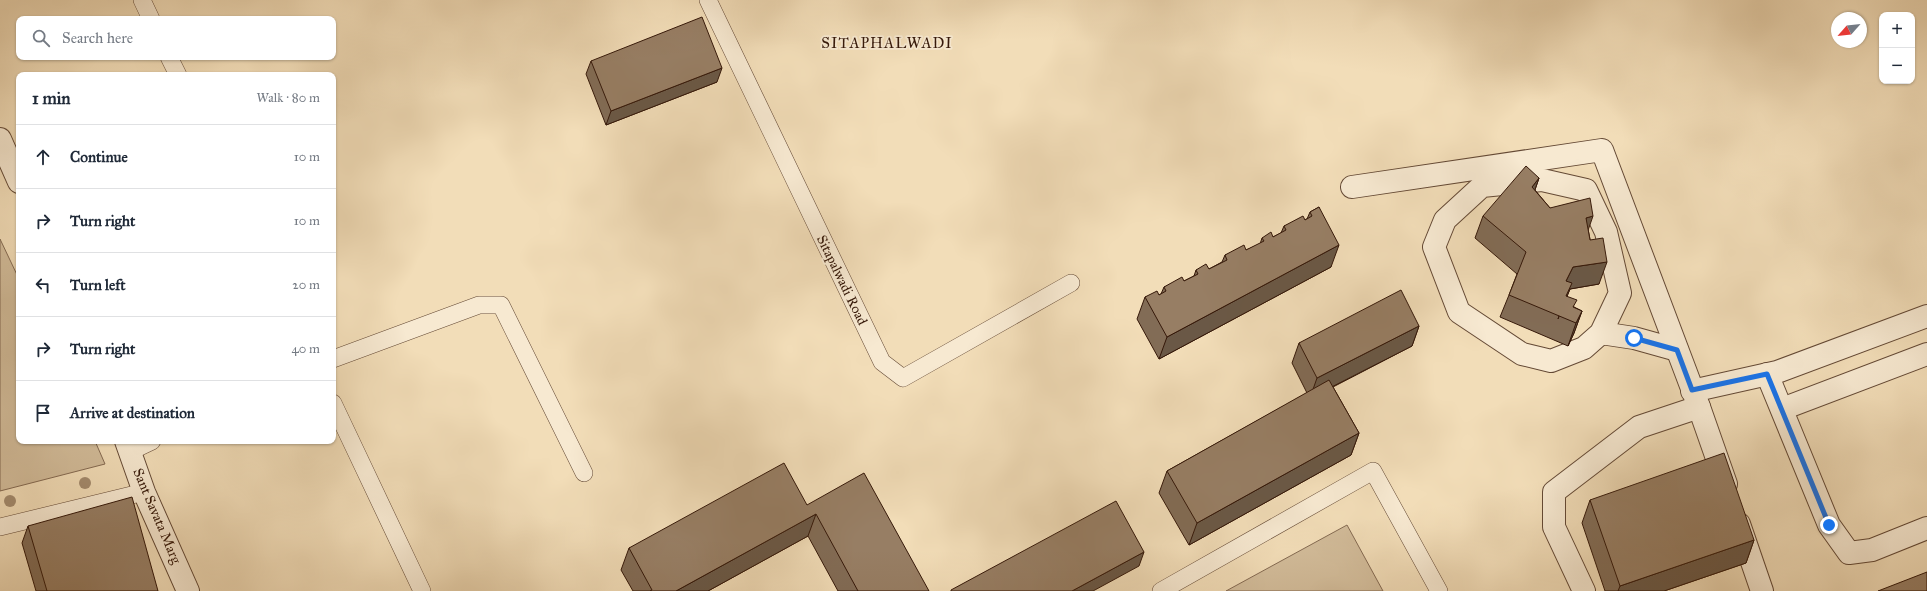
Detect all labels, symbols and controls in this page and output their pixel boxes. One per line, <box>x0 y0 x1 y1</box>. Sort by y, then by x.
north arrow <box>1831 12 1867 48</box>
map controls <box>1879 12 1915 84</box>
button: + <box>1879 12 1915 48</box>
search box <box>16 16 336 60</box>
icon: search <box>30 27 52 49</box>
text: Search here <box>62 29 133 47</box>
district label: SITAPHALWADI <box>821 34 953 52</box>
button: − <box>1879 48 1915 84</box>
text: 1 min <box>32 88 71 109</box>
text: Walk · 80 m <box>257 90 320 106</box>
icon: ahead <box>32 146 54 168</box>
text: Continue <box>70 148 128 166</box>
text: 10 m <box>294 149 320 165</box>
icon: right <box>32 210 54 232</box>
text: Turn right <box>70 212 135 230</box>
text: 10 m <box>294 213 320 229</box>
street label: Sitapalwadi Road <box>813 232 871 328</box>
icon: left <box>32 274 54 296</box>
text: Turn left <box>70 276 126 294</box>
text: 20 m <box>292 277 320 293</box>
route start <box>1625 329 1643 347</box>
icon: right <box>32 338 54 360</box>
text: Turn right <box>70 340 135 358</box>
text: 40 m <box>291 341 320 357</box>
icon: arrive <box>32 402 54 424</box>
text: Arrive at destination <box>70 404 195 422</box>
street label: Sant Savata Marg <box>129 466 185 567</box>
route end <box>1820 516 1838 534</box>

